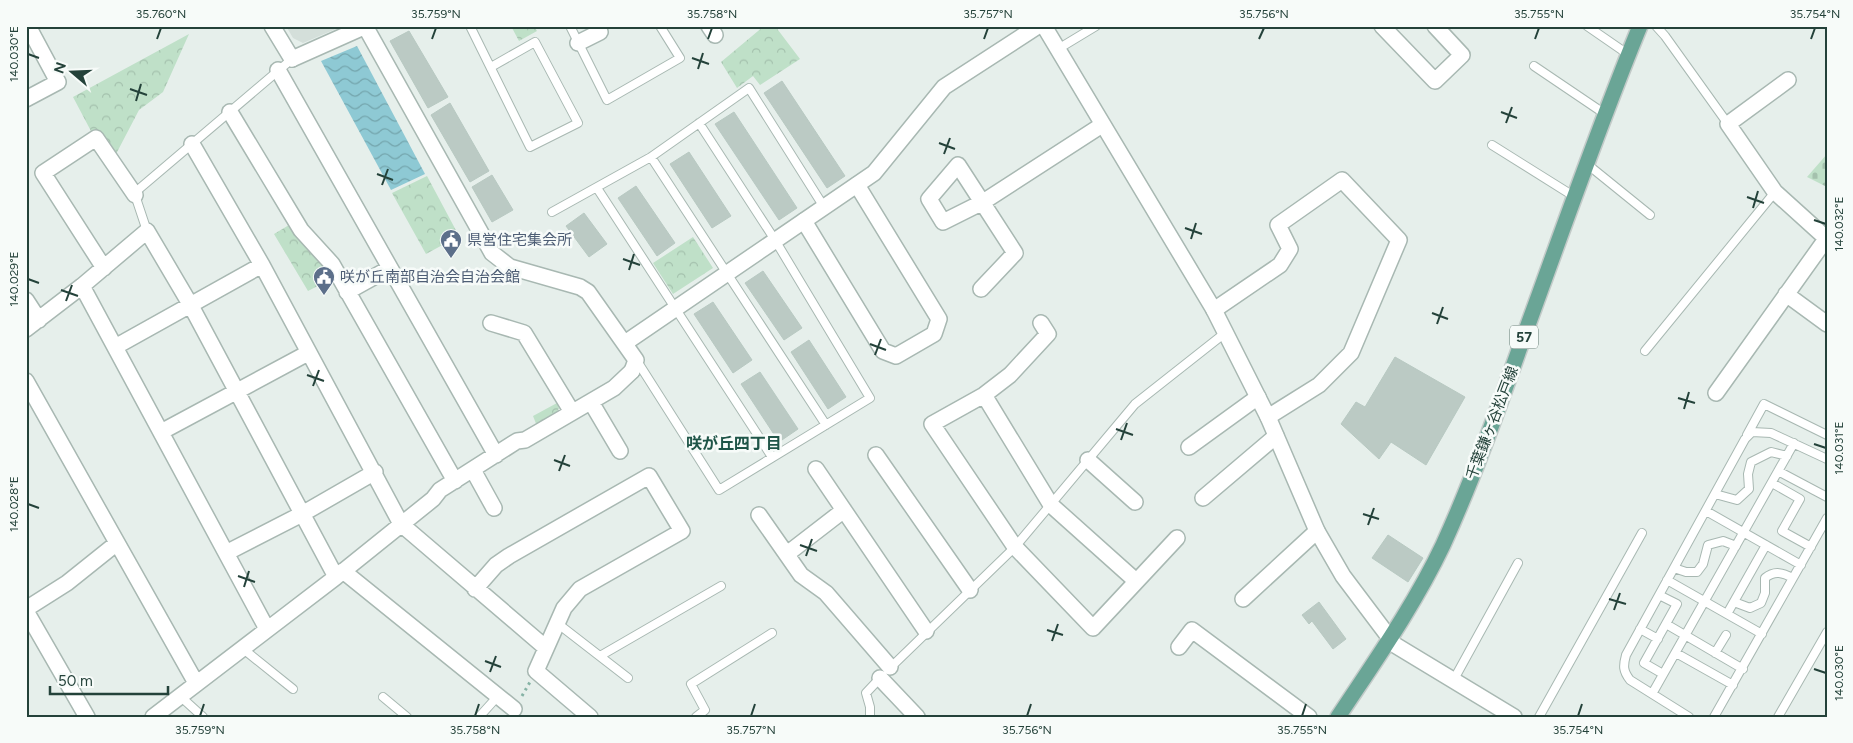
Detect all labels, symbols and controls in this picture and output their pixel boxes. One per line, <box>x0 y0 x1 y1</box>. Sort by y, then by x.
text: 35.760°N <box>136 7 186 21</box>
text: 35.759°N <box>411 7 461 21</box>
text: 35.758°N <box>687 7 737 21</box>
text: 35.757°N <box>963 7 1013 21</box>
text: 35.756°N <box>1239 7 1289 21</box>
text: 35.755°N <box>1514 7 1564 21</box>
text: 35.754°N <box>1790 7 1840 21</box>
text: 140.030°E <box>7 26 21 82</box>
north arrow <box>48 48 98 98</box>
text: N <box>50 60 70 76</box>
text: 140.032°E <box>1832 196 1846 252</box>
public building icon: 県営住宅集会所 <box>439 228 463 259</box>
place label: 県営住宅集会所 <box>467 231 572 249</box>
text: 140.029°E <box>7 251 21 307</box>
public building icon: 咲が丘南部自治会自治会館 <box>312 265 336 296</box>
place label: 咲が丘南部自治会自治会館 <box>340 268 520 286</box>
road number: 57 <box>1510 326 1538 348</box>
street label: 千葉鎌ヶ谷松戸線 <box>1462 364 1522 482</box>
text: 140.031°E <box>1832 421 1846 475</box>
district label: 咲が丘四丁目 <box>686 434 782 453</box>
text: 140.028°E <box>7 476 21 532</box>
text: 140.030°E <box>1832 645 1846 701</box>
scale bar <box>50 663 168 695</box>
text: 50 m <box>58 672 93 690</box>
text: 35.759°N <box>175 723 225 737</box>
text: 35.758°N <box>450 723 500 737</box>
text: 35.757°N <box>726 723 776 737</box>
text: 35.756°N <box>1002 723 1052 737</box>
text: 35.755°N <box>1277 723 1327 737</box>
text: 35.754°N <box>1553 723 1603 737</box>

